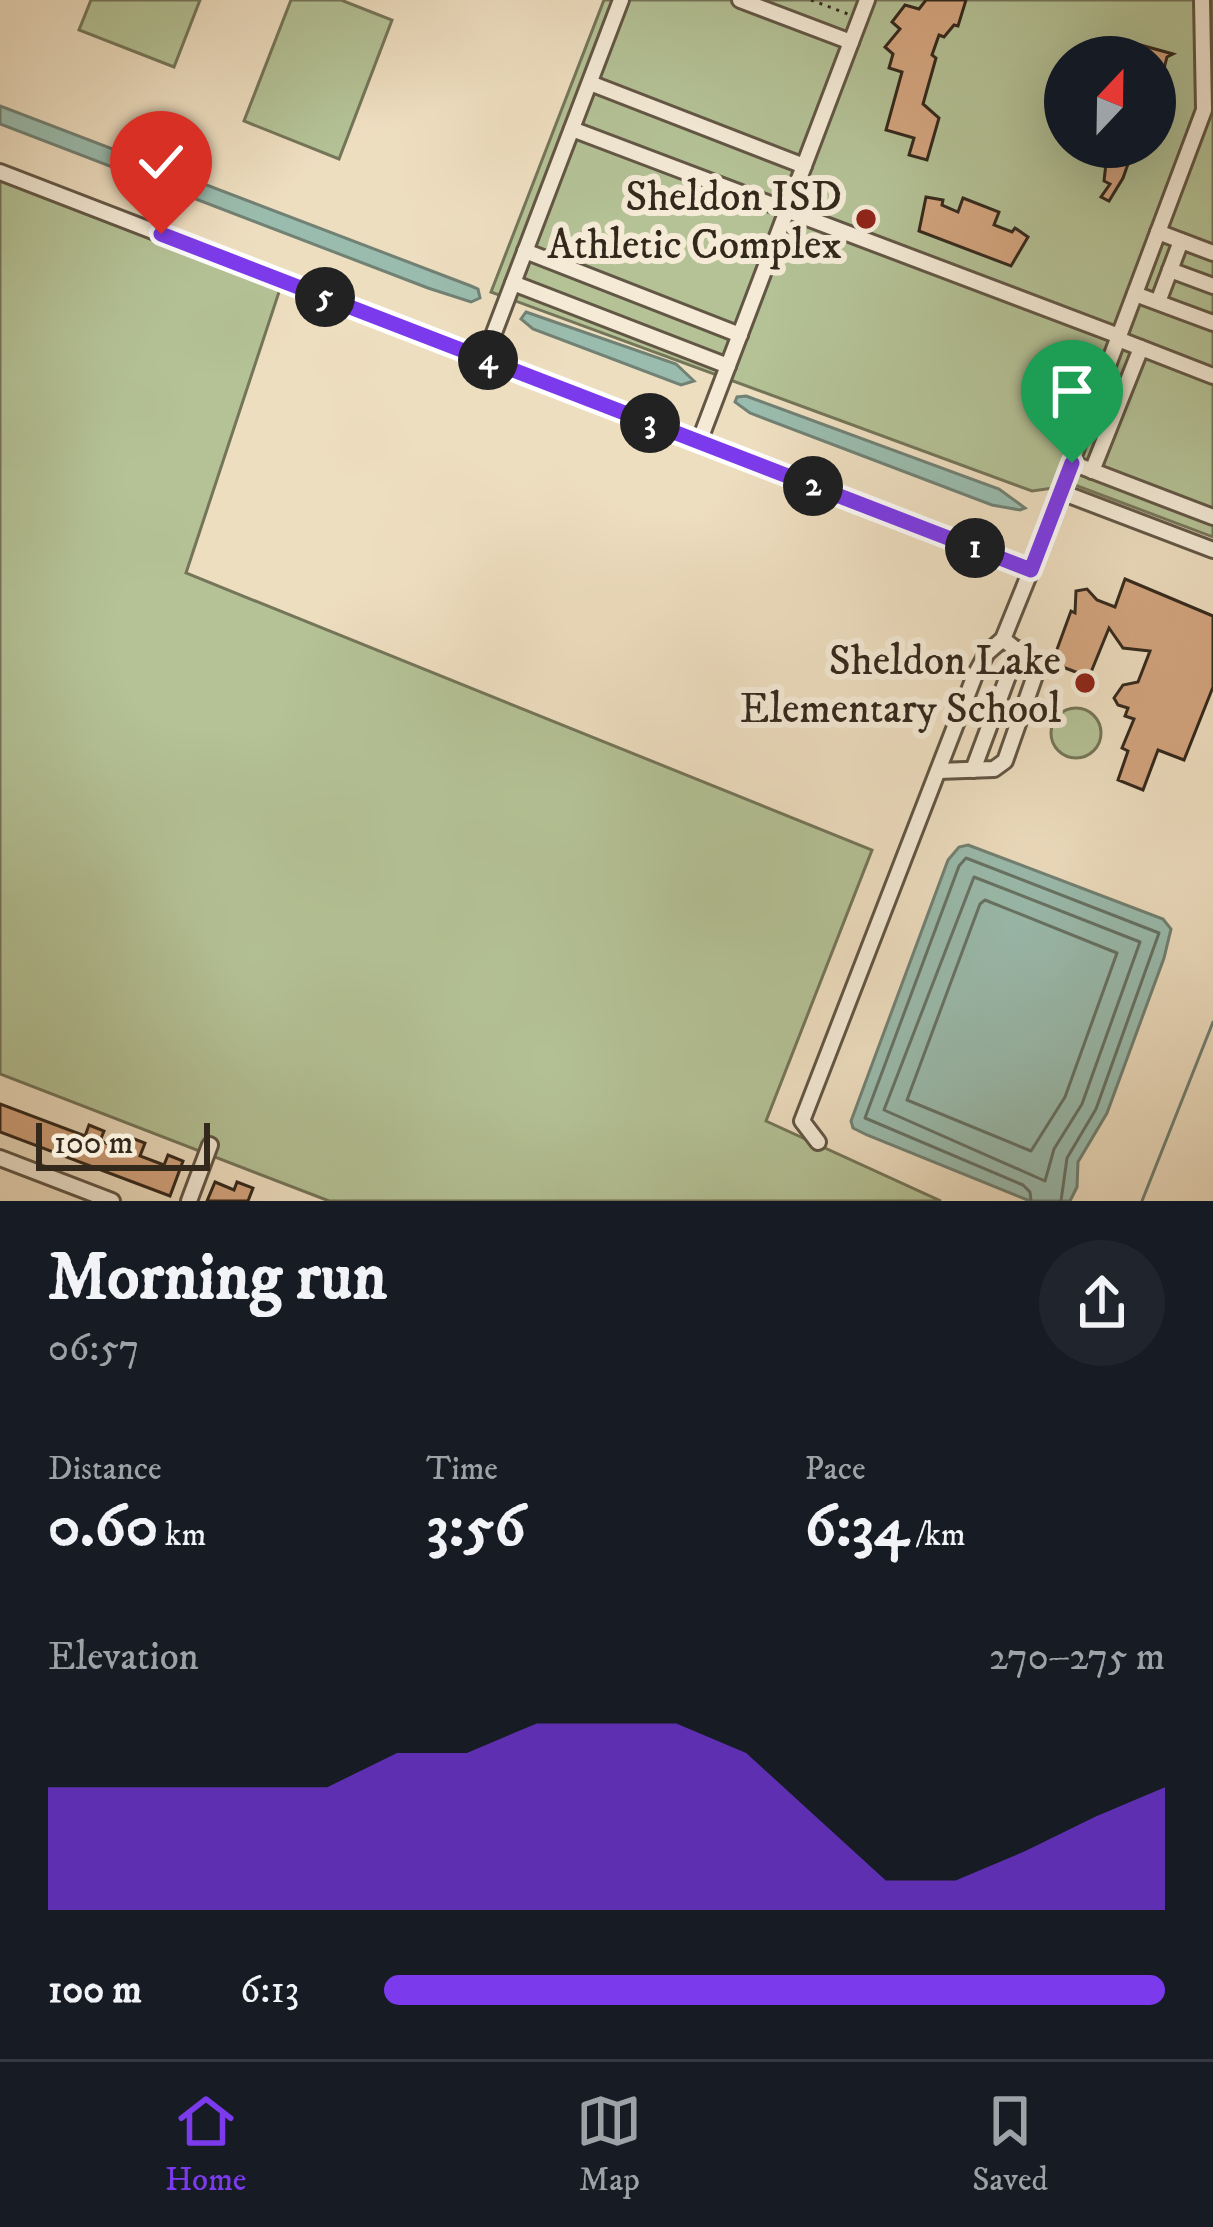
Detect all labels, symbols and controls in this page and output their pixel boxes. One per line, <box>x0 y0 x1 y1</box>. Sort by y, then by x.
north arrow <box>1044 36 1176 168</box>
map controls <box>1044 36 1176 168</box>
pin <box>110 111 212 234</box>
icon: check <box>128 129 194 195</box>
place label: Sheldon ISD Athletic Complex <box>547 172 842 272</box>
marker: Sheldon ISD Athletic Complex <box>853 206 879 232</box>
pin: 5 <box>295 267 355 327</box>
text: 5 <box>317 276 333 317</box>
pin: 4 <box>458 330 518 390</box>
text: 4 <box>479 339 498 380</box>
pin <box>1021 340 1123 463</box>
icon: arrive <box>1039 358 1105 424</box>
pin: 3 <box>620 393 680 453</box>
text: 3 <box>644 402 656 443</box>
pin: 2 <box>783 456 843 516</box>
text: 2 <box>805 465 821 506</box>
pin: 1 <box>945 518 1005 578</box>
text: 1 <box>969 527 981 568</box>
place label: Sheldon Lake Elementary School <box>740 636 1061 736</box>
marker: Sheldon Lake Elementary School <box>1072 670 1098 696</box>
scale bar <box>36 1117 210 1170</box>
text: 100 m <box>54 1123 133 1164</box>
text: Morning run <box>48 1238 387 1320</box>
button: share <box>1039 1240 1165 1366</box>
text: 06:57 <box>48 1324 139 1373</box>
text: Distance <box>48 1449 162 1490</box>
text: Time <box>426 1449 498 1490</box>
text: Pace <box>805 1449 866 1490</box>
text: 0.60 <box>48 1490 158 1565</box>
text: 3:56 <box>426 1490 525 1565</box>
text: 6:34 <box>805 1490 908 1565</box>
text: km <box>158 1515 206 1556</box>
text: /km <box>908 1515 966 1556</box>
text: Elevation <box>48 1633 199 1682</box>
text: 270–275 m <box>989 1633 1165 1682</box>
text: 100 m <box>48 1966 142 2015</box>
text: 6:13 <box>240 1966 299 2015</box>
tab: Home <box>165 2088 247 2201</box>
tab: Map <box>576 2088 642 2201</box>
tab: Saved <box>972 2088 1048 2201</box>

